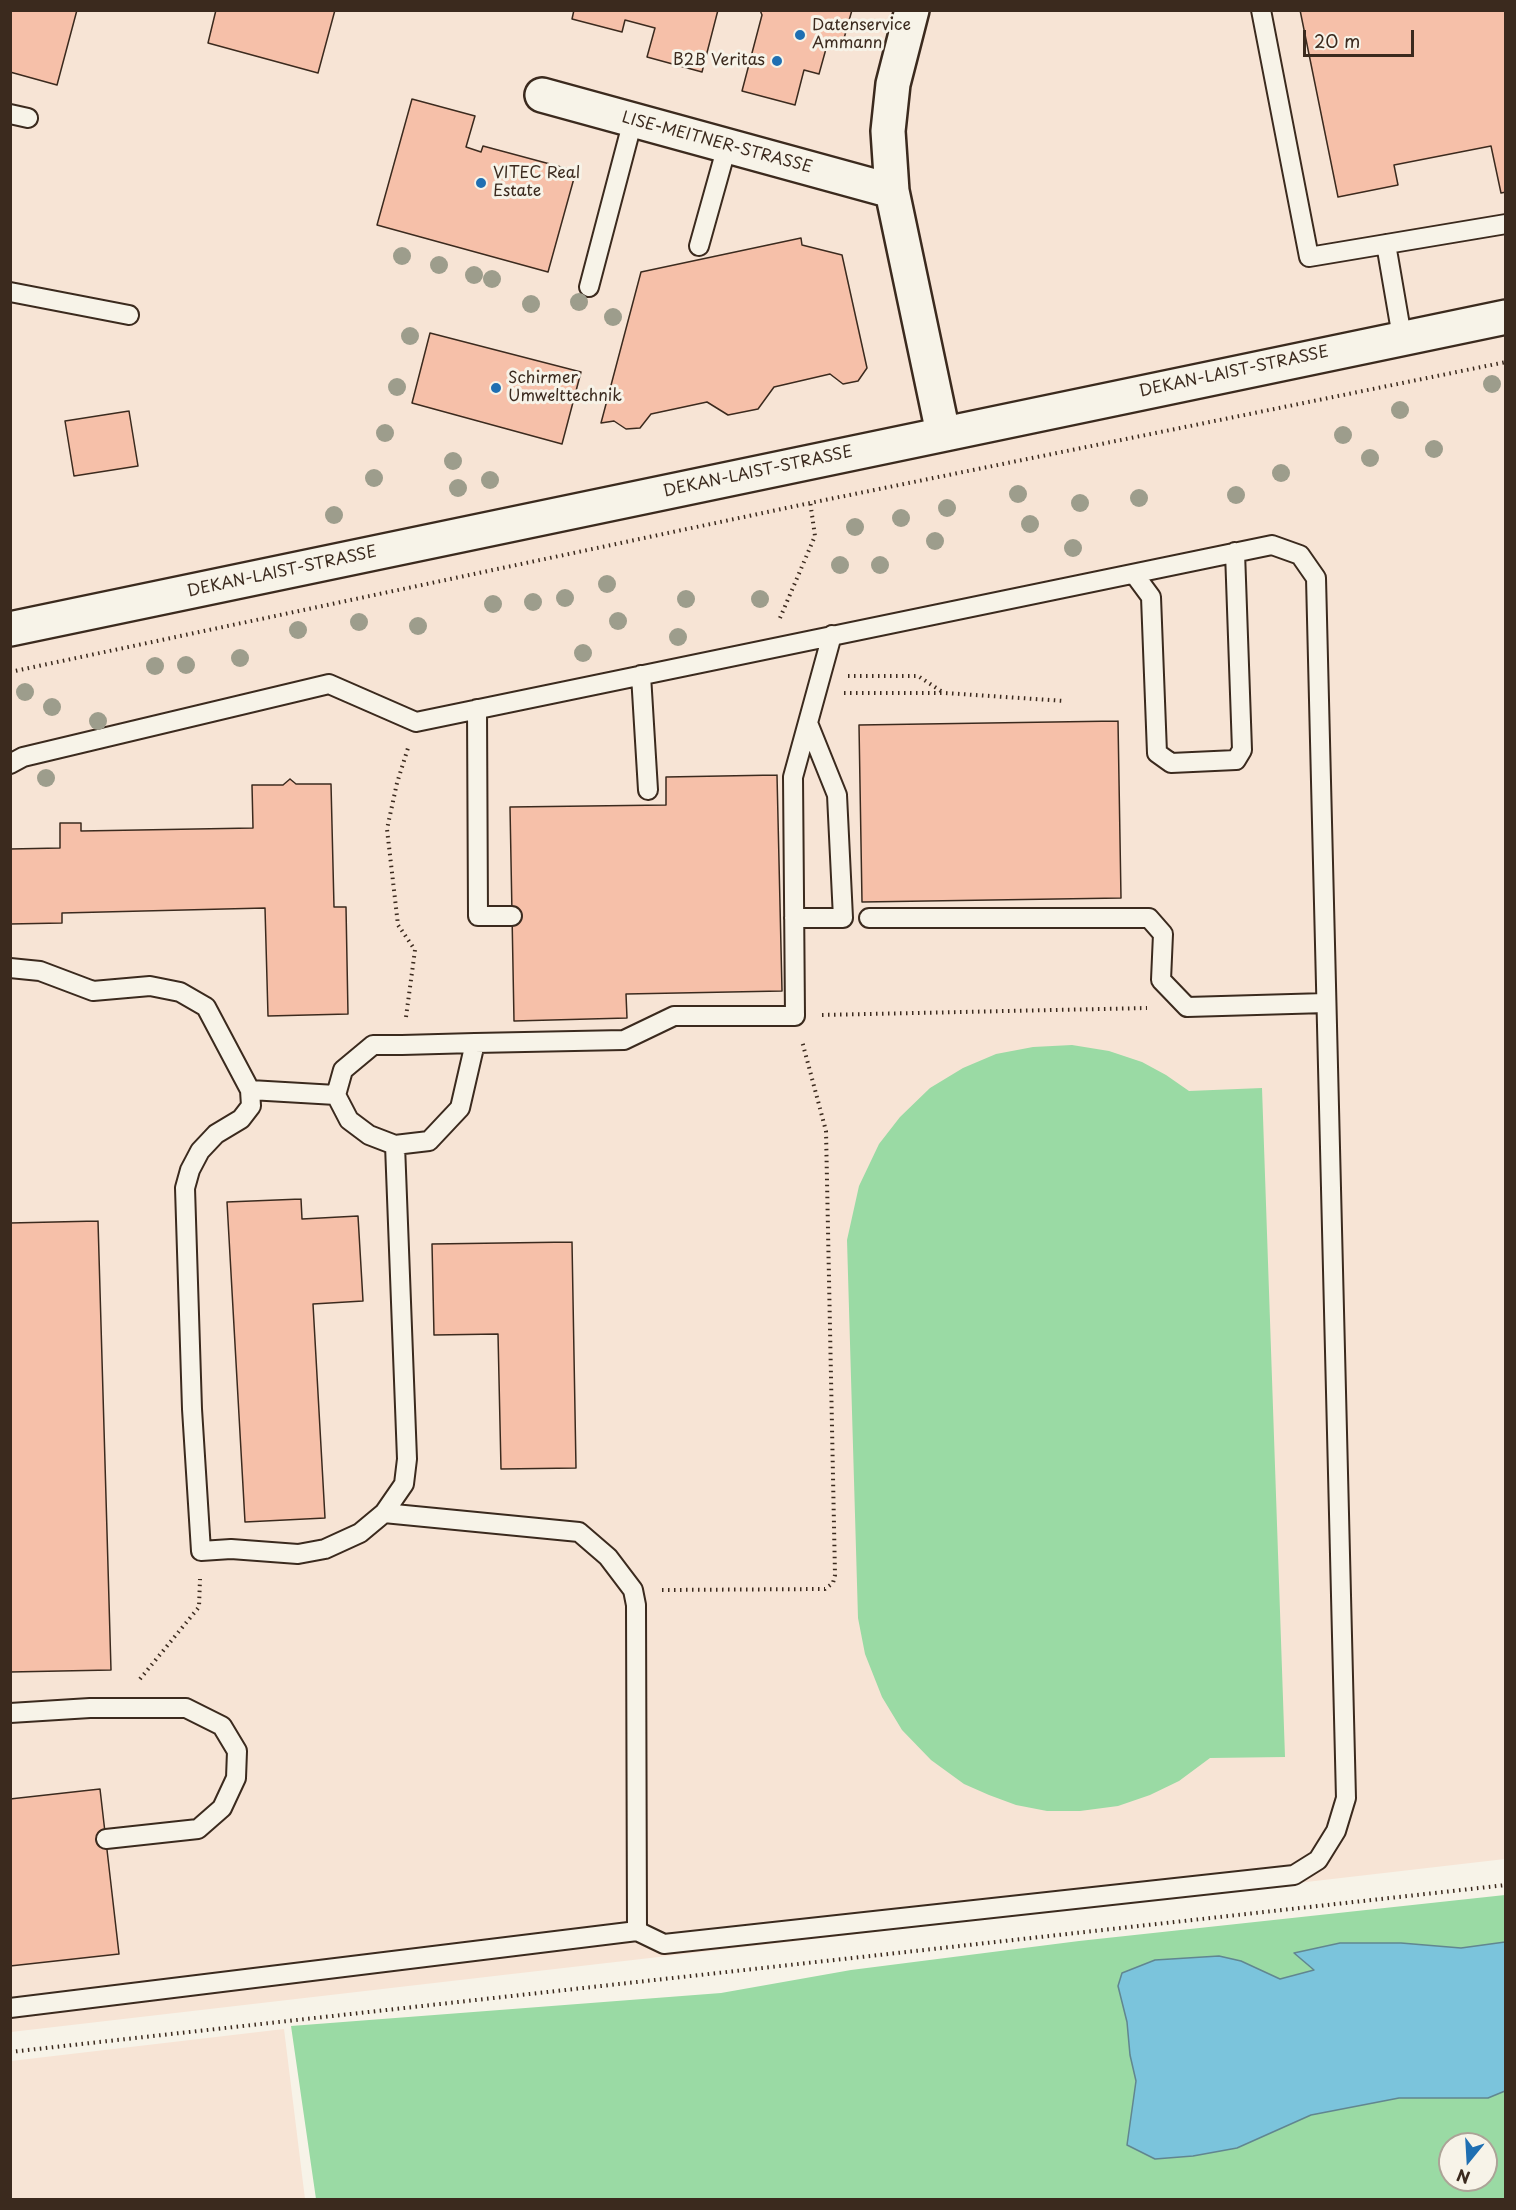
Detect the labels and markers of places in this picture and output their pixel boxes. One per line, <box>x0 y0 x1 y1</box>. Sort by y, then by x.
place label: Datenservice Ammann <box>812 16 911 54</box>
marker: Datenservice Ammann <box>793 28 807 42</box>
place label: B2B Veritas <box>673 51 765 71</box>
marker: B2B Veritas <box>770 54 784 68</box>
place label: VITEC Real Estate <box>493 164 580 202</box>
marker: VITEC Real Estate <box>474 176 488 190</box>
place label: Schirmer Umwelttechnik <box>508 369 622 407</box>
marker: Schirmer Umwelttechnik <box>489 381 503 395</box>

